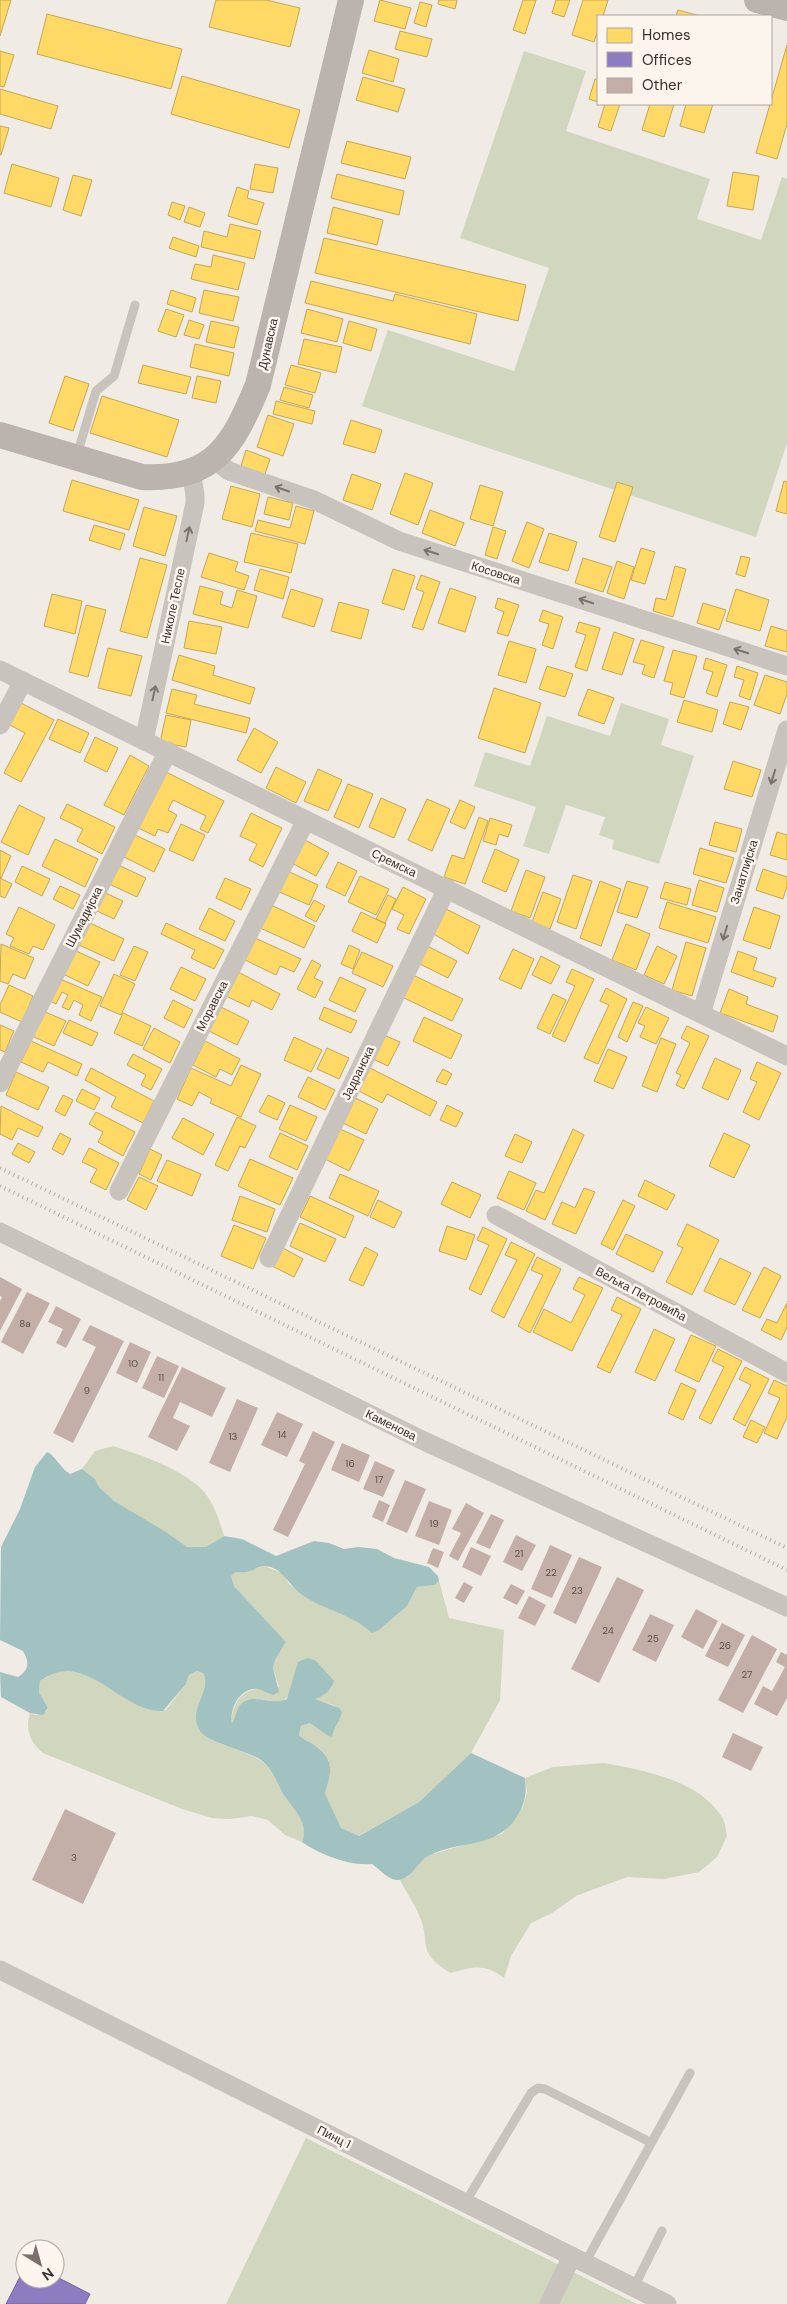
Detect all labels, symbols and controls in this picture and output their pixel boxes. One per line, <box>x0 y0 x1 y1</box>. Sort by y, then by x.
legend <box>597 15 772 105</box>
text: Homes <box>642 25 691 45</box>
text: Offices <box>642 50 692 70</box>
text: Other <box>642 75 683 95</box>
street label: Дунавска <box>254 316 282 371</box>
one-way arrow <box>274 483 290 493</box>
one-way arrow <box>184 527 193 543</box>
one-way arrow <box>424 547 439 556</box>
street label: Косовска <box>469 558 523 589</box>
street label: Николе Тесле <box>157 566 189 645</box>
one-way arrow <box>578 596 594 606</box>
one-way arrow <box>733 646 749 655</box>
one-way arrow <box>150 685 159 701</box>
one-way arrow <box>767 769 777 785</box>
street label: Занатлијска <box>727 837 762 906</box>
street label: Сремска <box>369 845 420 881</box>
street label: Шумадијска <box>62 884 106 950</box>
one-way arrow <box>720 924 730 940</box>
street label: Моравска <box>192 978 232 1034</box>
street label: Јадранска <box>338 1043 378 1103</box>
street label: Вељка Петровића <box>593 1263 690 1325</box>
house number: 8a <box>19 1317 31 1330</box>
house number: 10 <box>128 1357 138 1370</box>
house number: 11 <box>158 1371 164 1384</box>
house number: 9 <box>84 1384 90 1397</box>
street label: Каменова <box>363 1406 419 1444</box>
house number: 14 <box>277 1428 287 1441</box>
house number: 13 <box>228 1430 238 1443</box>
house number: 16 <box>345 1457 355 1470</box>
house number: 17 <box>375 1473 383 1486</box>
house number: 19 <box>429 1517 439 1530</box>
house number: 21 <box>515 1547 523 1560</box>
house number: 22 <box>545 1566 557 1579</box>
house number: 23 <box>571 1584 583 1597</box>
house number: 24 <box>602 1624 614 1637</box>
house number: 25 <box>647 1632 659 1645</box>
house number: 26 <box>719 1639 731 1652</box>
house number: 27 <box>742 1668 752 1681</box>
house number: 3 <box>71 1851 77 1864</box>
street label: Пинц 1 <box>314 2122 354 2152</box>
north arrow <box>15 2239 65 2289</box>
text: N <box>38 2264 57 2285</box>

